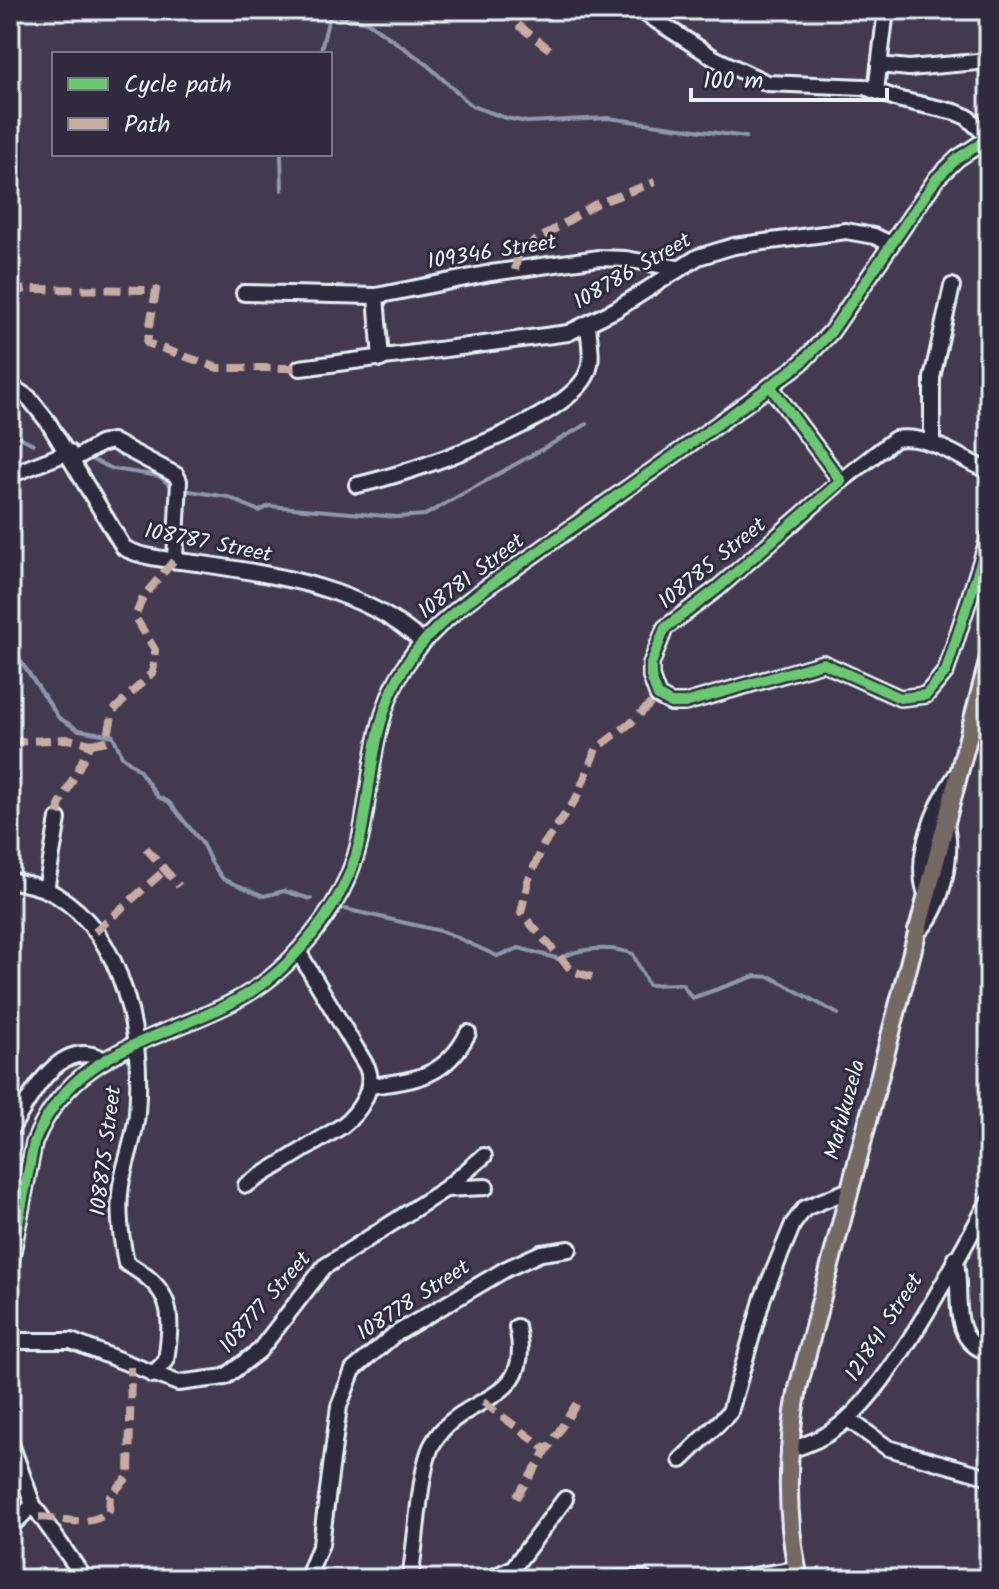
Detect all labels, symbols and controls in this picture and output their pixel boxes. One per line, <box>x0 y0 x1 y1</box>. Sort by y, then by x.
legend <box>52 52 332 156</box>
scale bar <box>691 52 887 102</box>
text: 100 m <box>703 62 763 101</box>
text: Cycle path <box>124 66 232 105</box>
text: Path <box>124 106 170 145</box>
street label: 108786 Street <box>567 224 699 320</box>
street label: 109346 Street <box>425 225 559 280</box>
street label: 108785 Street <box>651 509 775 619</box>
street label: 108787 Street <box>141 514 275 574</box>
street label: 108781 Street <box>411 525 533 629</box>
street label: Mafukuzela <box>816 1056 876 1164</box>
street label: 108875 Street <box>82 1083 132 1218</box>
street label: 108777 Street <box>211 1244 321 1362</box>
street label: 108778 Street <box>350 1251 478 1351</box>
street label: 121841 Street <box>837 1266 934 1389</box>

